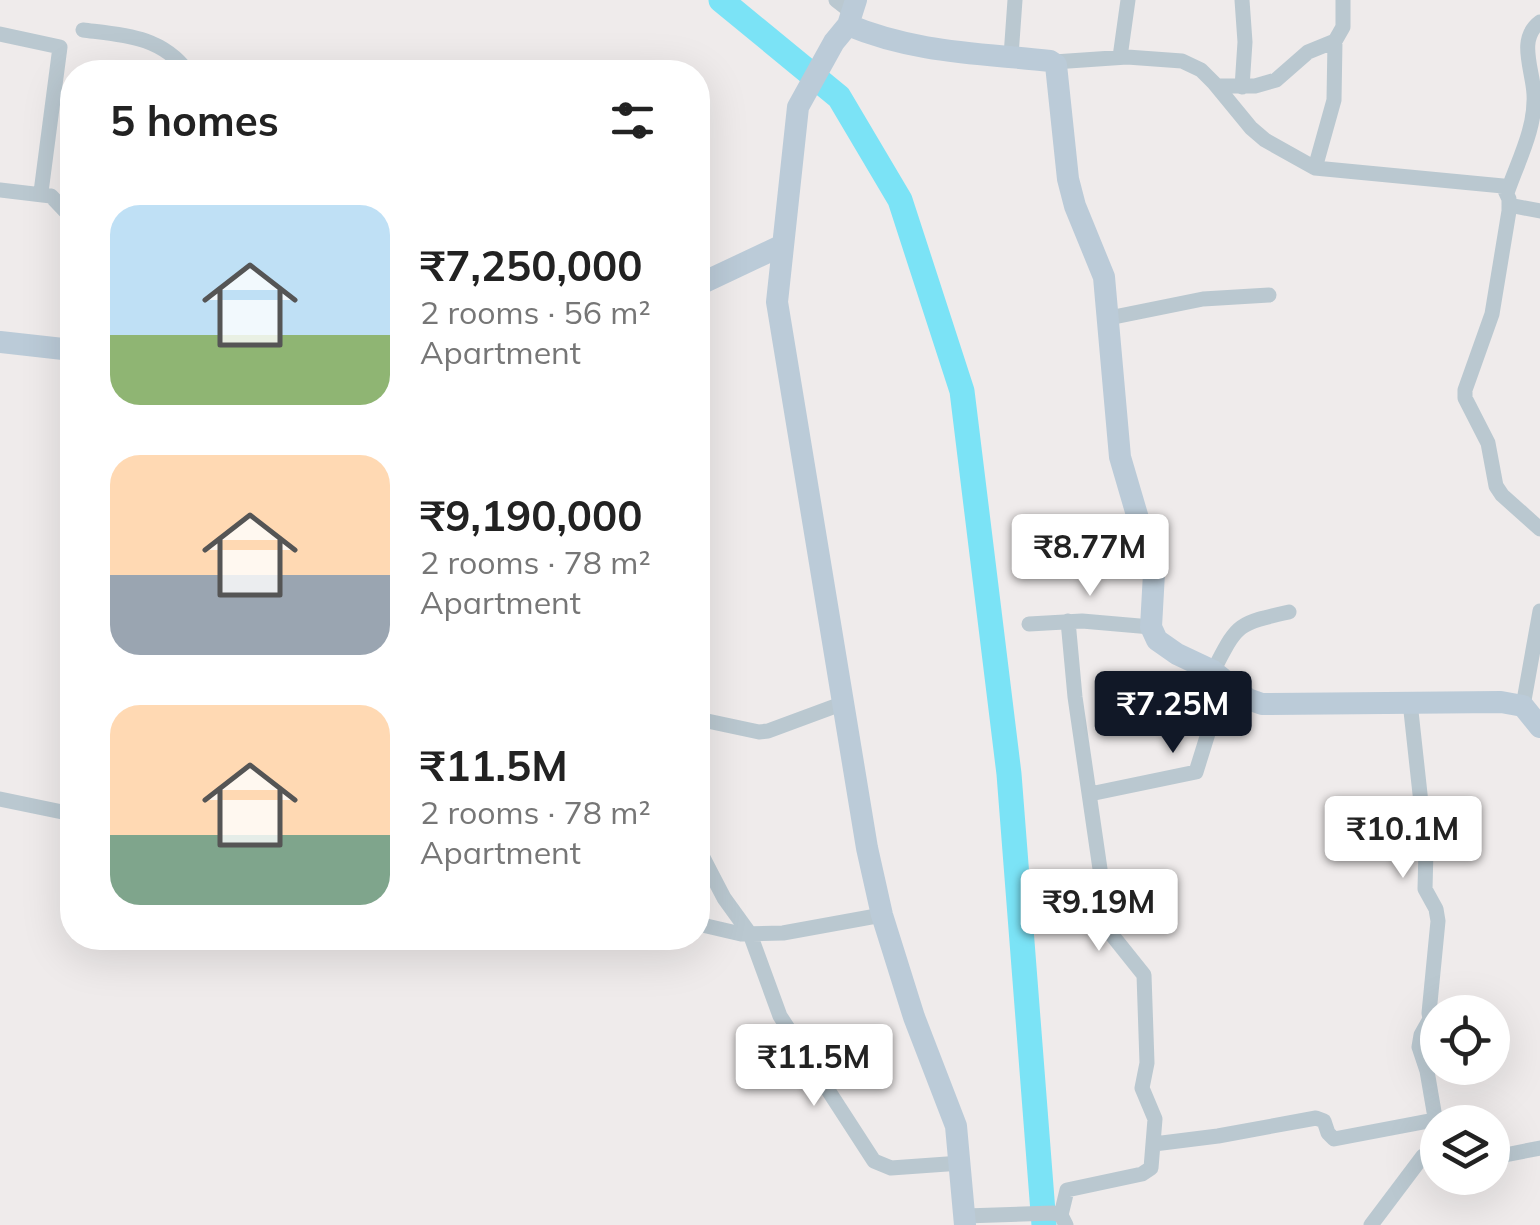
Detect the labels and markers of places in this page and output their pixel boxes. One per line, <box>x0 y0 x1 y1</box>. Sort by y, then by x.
pin: ₹8.77M <box>1009 514 1171 599</box>
pin: ₹7.25M <box>1092 671 1254 756</box>
pin: ₹10.1M <box>1322 796 1484 881</box>
pin: ₹9.19M <box>1018 869 1180 954</box>
pin: ₹11.5M <box>733 1024 895 1109</box>

